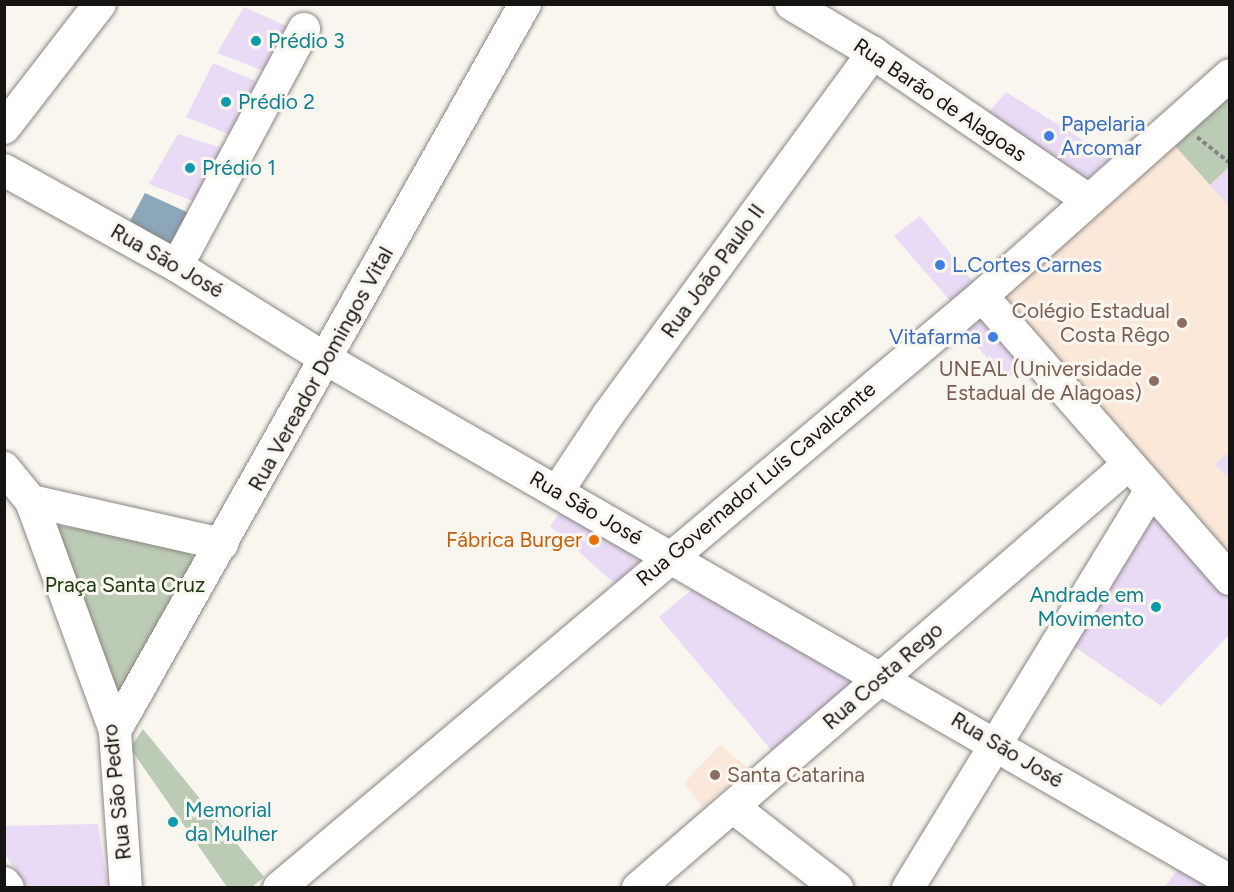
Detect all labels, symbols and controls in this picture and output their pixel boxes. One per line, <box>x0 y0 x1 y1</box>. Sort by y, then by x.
place label: Prédio 3 <box>268 28 345 54</box>
street label: Rua Barão de Alagoas <box>849 33 1031 167</box>
marker: Prédio 3 <box>249 34 263 48</box>
place label: Prédio 2 <box>238 89 315 115</box>
marker: Prédio 2 <box>219 95 233 109</box>
place label: Papelaria Arcomar <box>1061 111 1146 161</box>
marker: Papelaria Arcomar <box>1042 129 1056 143</box>
place label: Prédio 1 <box>202 155 276 181</box>
marker: Prédio 1 <box>183 161 197 175</box>
street label: Rua João Paulo II <box>656 199 770 343</box>
street label: Rua São José <box>106 219 228 303</box>
street label: Rua Vereador Domingos Vital <box>243 243 399 495</box>
place label: L.Cortes Carnes <box>952 252 1102 278</box>
marker: L.Cortes Carnes <box>933 258 947 272</box>
place label: Colégio Estadual Costa Rêgo <box>1012 298 1170 348</box>
marker: Colégio Estadual Costa Rêgo <box>1175 316 1189 330</box>
place label: Vitafarma <box>889 324 981 350</box>
marker: Vitafarma <box>986 330 1000 344</box>
place label: UNEAL (Universidade Estadual de Alagoas) <box>939 356 1142 406</box>
marker: UNEAL (Universidade Estadual de Alagoas) <box>1147 374 1161 388</box>
street label: Rua Governador Luís Cavalcante <box>631 377 881 591</box>
street label: Rua São José <box>525 466 647 550</box>
place label: Fábrica Burger <box>446 527 582 553</box>
marker: Fábrica Burger <box>587 533 601 547</box>
park label: Praça Santa Cruz <box>45 572 205 598</box>
place label: Andrade em Movimento <box>1030 582 1144 632</box>
marker: Andrade em Movimento <box>1149 600 1163 614</box>
street label: Rua Costa Rego <box>818 617 948 735</box>
street label: Rua São José <box>947 707 1067 793</box>
street label: Rua São Pedro <box>97 723 137 861</box>
place label: Santa Catarina <box>727 762 865 788</box>
marker: Santa Catarina <box>708 768 722 782</box>
place label: Memorial da Mulher <box>185 797 278 847</box>
marker: Memorial da Mulher <box>166 815 180 829</box>

